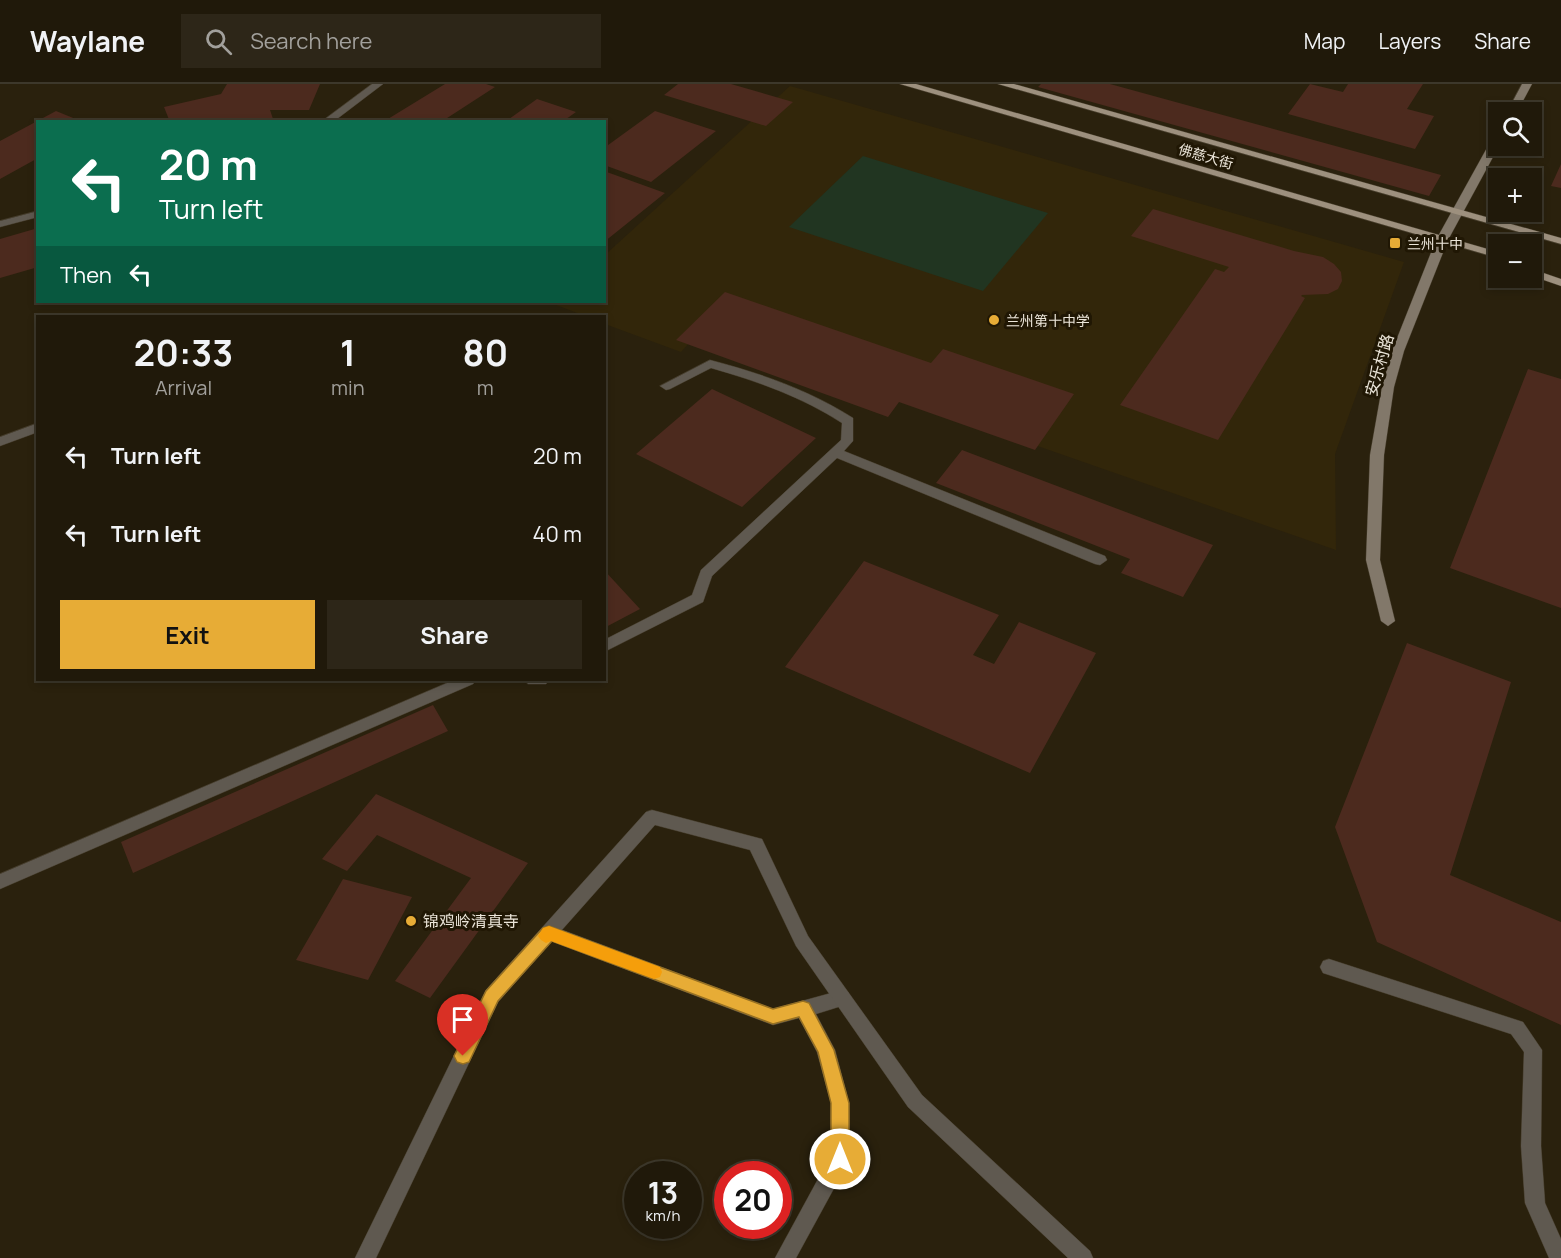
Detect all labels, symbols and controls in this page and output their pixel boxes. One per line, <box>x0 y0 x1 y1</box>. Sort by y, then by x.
search box <box>181 14 601 68</box>
text: Waylane <box>30 22 145 60</box>
icon: search <box>202 25 235 58</box>
text: Search here <box>250 26 372 56</box>
text: Map <box>1304 27 1345 55</box>
text: Layers <box>1378 27 1441 55</box>
text: Share <box>1474 27 1531 55</box>
map controls <box>1488 102 1542 288</box>
button: search <box>1488 102 1542 156</box>
text: 20 m <box>159 135 258 193</box>
street label: 佛慈大街 <box>1176 139 1236 173</box>
icon: left <box>60 144 138 222</box>
button: + <box>1488 168 1542 222</box>
text: Turn left <box>159 190 263 227</box>
place label: 兰州十中 <box>1407 234 1463 253</box>
button: − <box>1488 234 1542 288</box>
marker: 兰州十中 <box>1388 236 1402 250</box>
icon: left <box>124 258 157 291</box>
text: Then <box>60 260 112 290</box>
place label: 兰州第十中学 <box>1006 311 1090 330</box>
marker: 兰州第十中学 <box>987 313 1001 327</box>
text: 20:33 <box>134 328 233 377</box>
text: 1 <box>340 328 356 377</box>
text: 80 <box>462 328 508 377</box>
street label: 安乐村路 <box>1360 331 1398 399</box>
text: Arrival <box>155 374 212 401</box>
text: min <box>331 374 365 401</box>
text: m <box>477 374 494 401</box>
icon: left <box>60 440 93 473</box>
text: Turn left <box>111 441 201 471</box>
text: 20 m <box>533 441 582 471</box>
icon: left <box>60 518 93 551</box>
text: Turn left <box>111 519 201 549</box>
text: 40 m <box>533 519 582 549</box>
button: Exit <box>60 600 315 669</box>
button: Share <box>327 600 582 669</box>
place label: 锦鸡岭清真寺 <box>423 910 519 932</box>
marker: 锦鸡岭清真寺 <box>404 914 418 928</box>
pin <box>437 994 488 1056</box>
icon: arrive <box>446 1003 479 1036</box>
position arrow <box>808 1127 872 1191</box>
speed limit sign: 20 <box>714 1161 792 1239</box>
text: 13 <box>648 1172 678 1213</box>
text: km/h <box>646 1205 680 1226</box>

